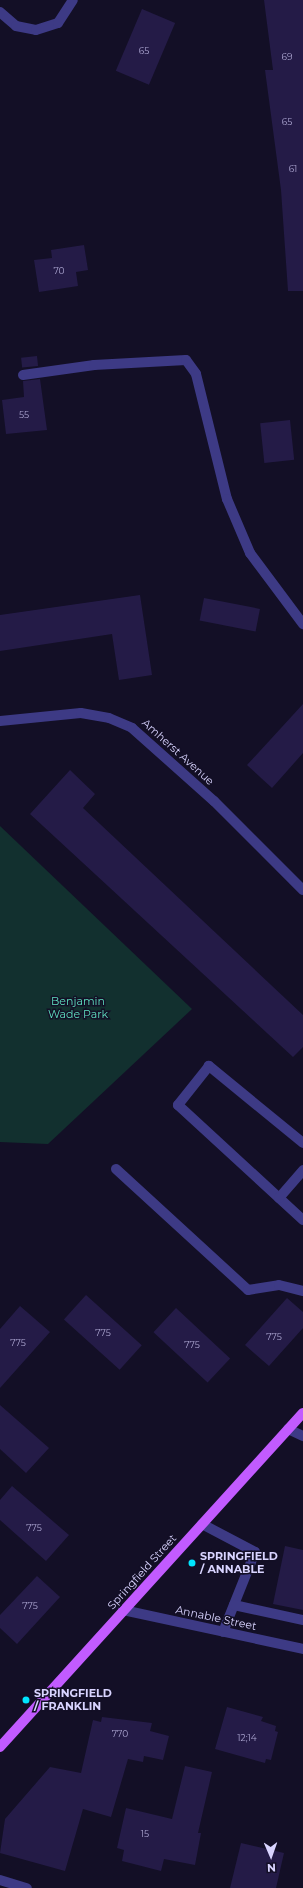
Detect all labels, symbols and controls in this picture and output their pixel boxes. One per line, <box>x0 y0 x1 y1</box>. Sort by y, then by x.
house number: 65 <box>139 46 149 56</box>
house number: 69 <box>282 52 292 62</box>
house number: 65 <box>282 117 292 127</box>
house number: 61 <box>289 164 297 174</box>
house number: 70 <box>53 266 65 276</box>
house number: 55 <box>19 410 29 420</box>
street label: Amherst Avenue <box>139 716 217 788</box>
park label: Benjamin Wade Park <box>48 995 108 1021</box>
house number: 775 <box>95 1328 111 1338</box>
house number: 775 <box>266 1332 282 1342</box>
house number: 775 <box>10 1338 26 1348</box>
house number: 775 <box>184 1340 200 1350</box>
house number: 775 <box>26 1523 42 1533</box>
street label: Springfield Street <box>105 1532 179 1612</box>
place label: SPRINGFIELD / ANNABLE <box>200 1550 278 1576</box>
marker: SPRINGFIELD / ANNABLE <box>187 1558 197 1568</box>
house number: 775 <box>22 1601 38 1611</box>
street label: Annable Street <box>174 1603 258 1633</box>
place label: SPRINGFIELD / FRANKLIN <box>34 1687 112 1713</box>
marker: SPRINGFIELD / FRANKLIN <box>21 1695 31 1705</box>
house number: 770 <box>112 1729 128 1739</box>
house number: 12;14 <box>237 1733 257 1743</box>
house number: 15 <box>141 1829 149 1839</box>
north arrow <box>251 1836 291 1876</box>
text: N <box>267 1861 276 1875</box>

